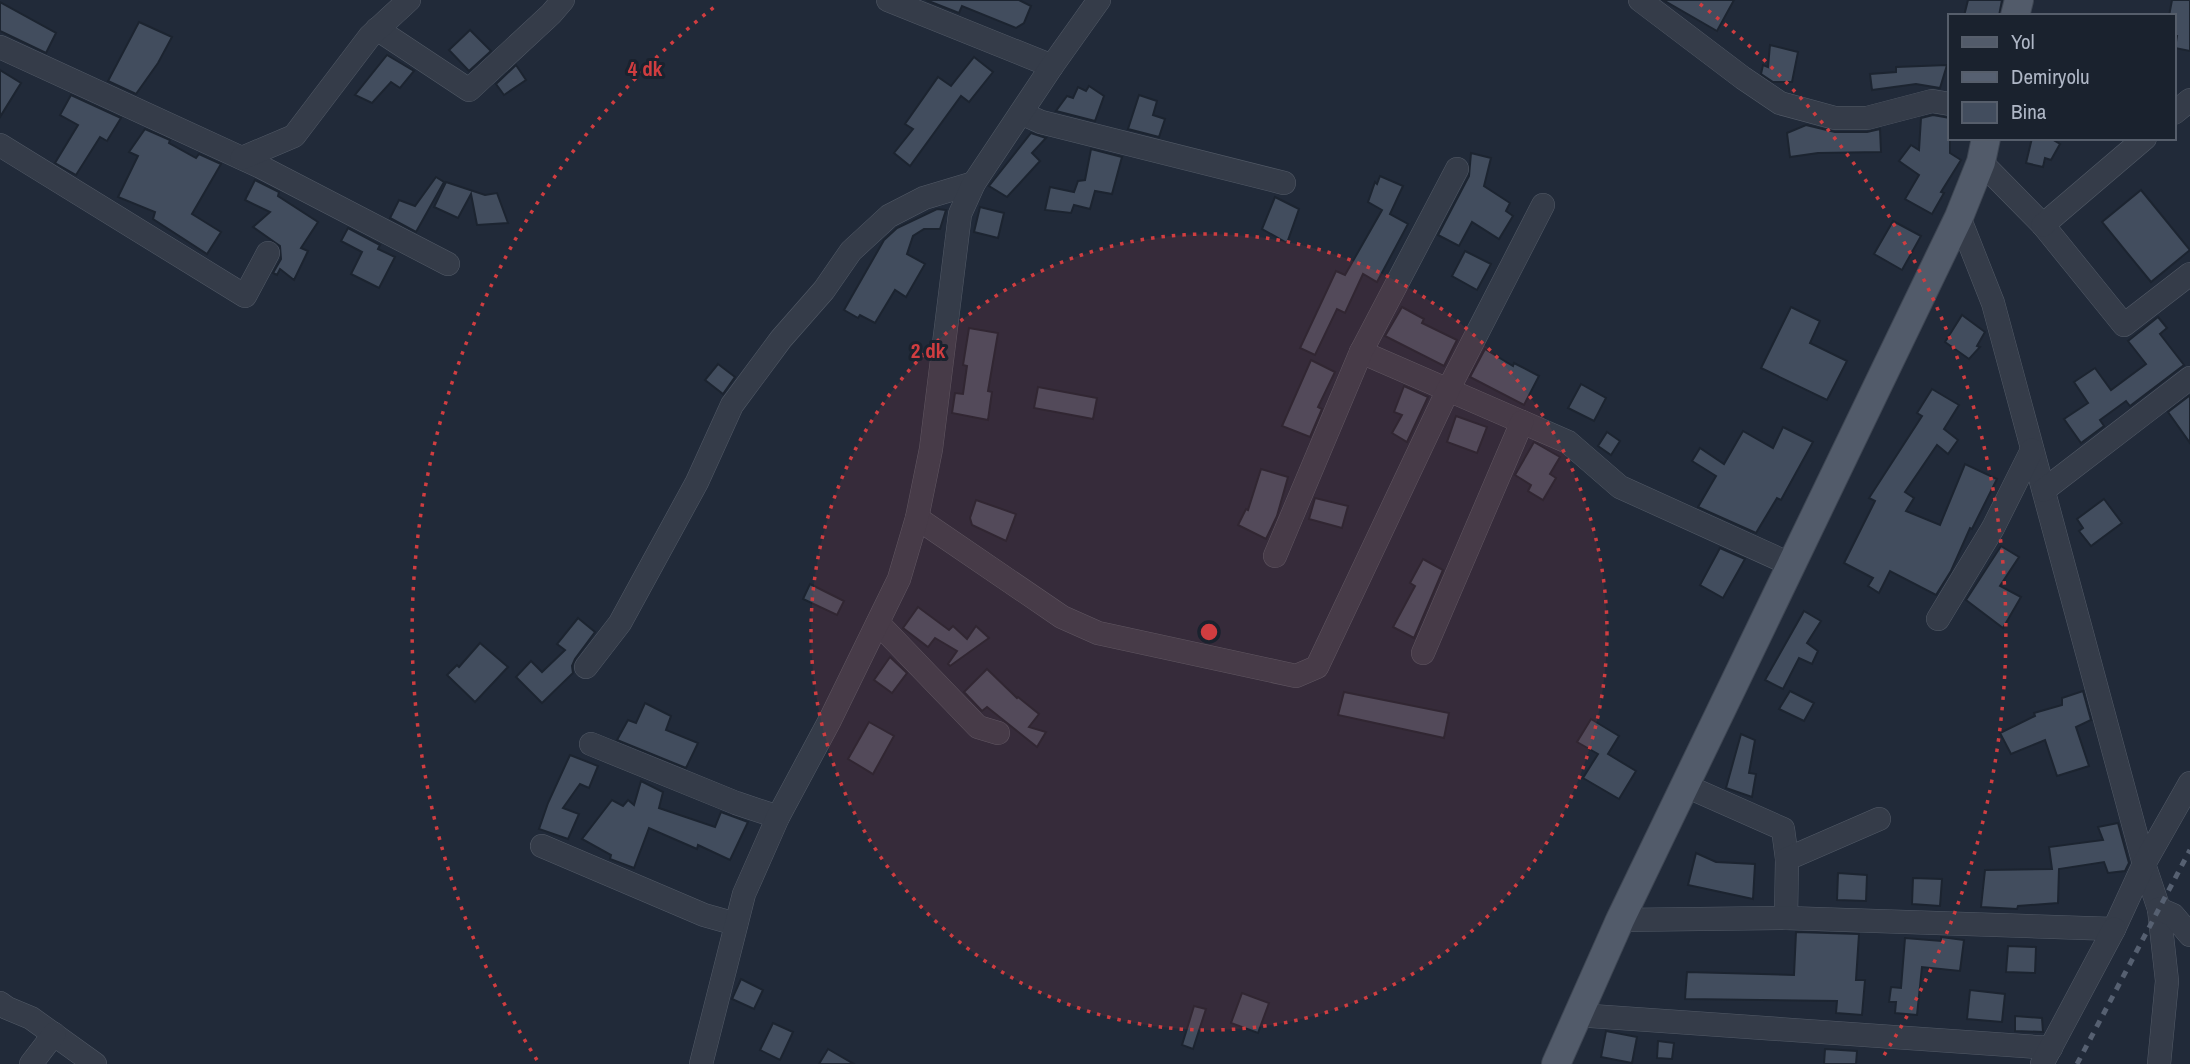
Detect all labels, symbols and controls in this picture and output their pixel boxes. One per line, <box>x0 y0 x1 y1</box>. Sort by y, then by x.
legend <box>1948 14 2176 140</box>
text: Yol <box>2011 27 2035 56</box>
text: 4 dk <box>628 54 663 83</box>
text: Demiryolu <box>2011 62 2089 91</box>
text: Bina <box>2011 97 2047 126</box>
text: 2 dk <box>911 336 946 365</box>
centre of rings <box>1197 620 1221 644</box>

